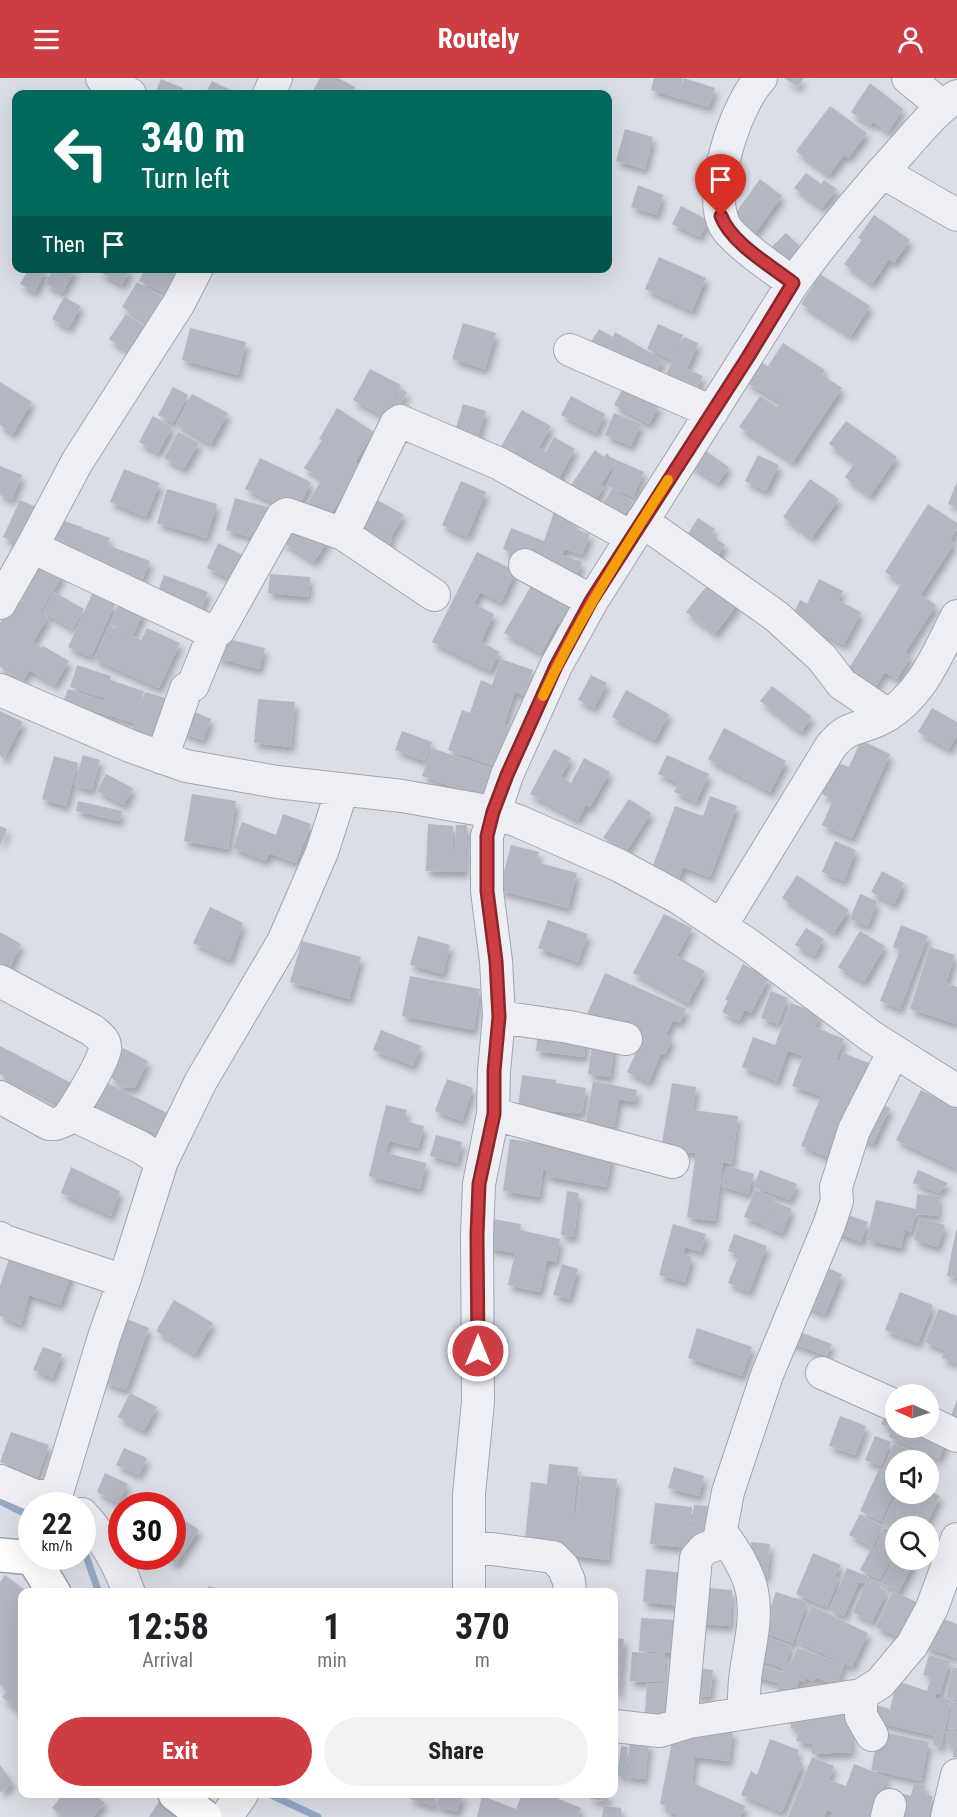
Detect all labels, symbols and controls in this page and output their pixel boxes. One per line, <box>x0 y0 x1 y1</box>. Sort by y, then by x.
icon: menu <box>30 23 63 56</box>
text: Routely <box>438 23 519 55</box>
icon: person <box>894 23 927 56</box>
text: 340 m <box>141 113 246 162</box>
icon: left <box>42 114 120 192</box>
pin <box>695 154 746 216</box>
text: Turn left <box>141 163 230 195</box>
icon: arrive <box>704 163 737 196</box>
icon: arrive <box>97 228 130 261</box>
text: Then <box>42 232 85 257</box>
position arrow <box>446 1319 510 1383</box>
north arrow <box>885 1384 939 1438</box>
map controls <box>885 1384 939 1570</box>
button: sound <box>885 1450 939 1504</box>
speed limit sign: 30 <box>108 1492 186 1570</box>
text: 22 <box>42 1506 72 1541</box>
button: search <box>885 1516 939 1570</box>
text: km/h <box>42 1537 72 1555</box>
text: 12:58 <box>126 1606 209 1648</box>
text: 1 <box>323 1606 341 1648</box>
text: 370 <box>455 1606 510 1648</box>
text: Arrival <box>142 1648 193 1672</box>
text: min <box>317 1648 347 1672</box>
text: m <box>475 1648 490 1672</box>
button: Exit <box>48 1717 312 1786</box>
button: Share <box>324 1717 588 1786</box>

